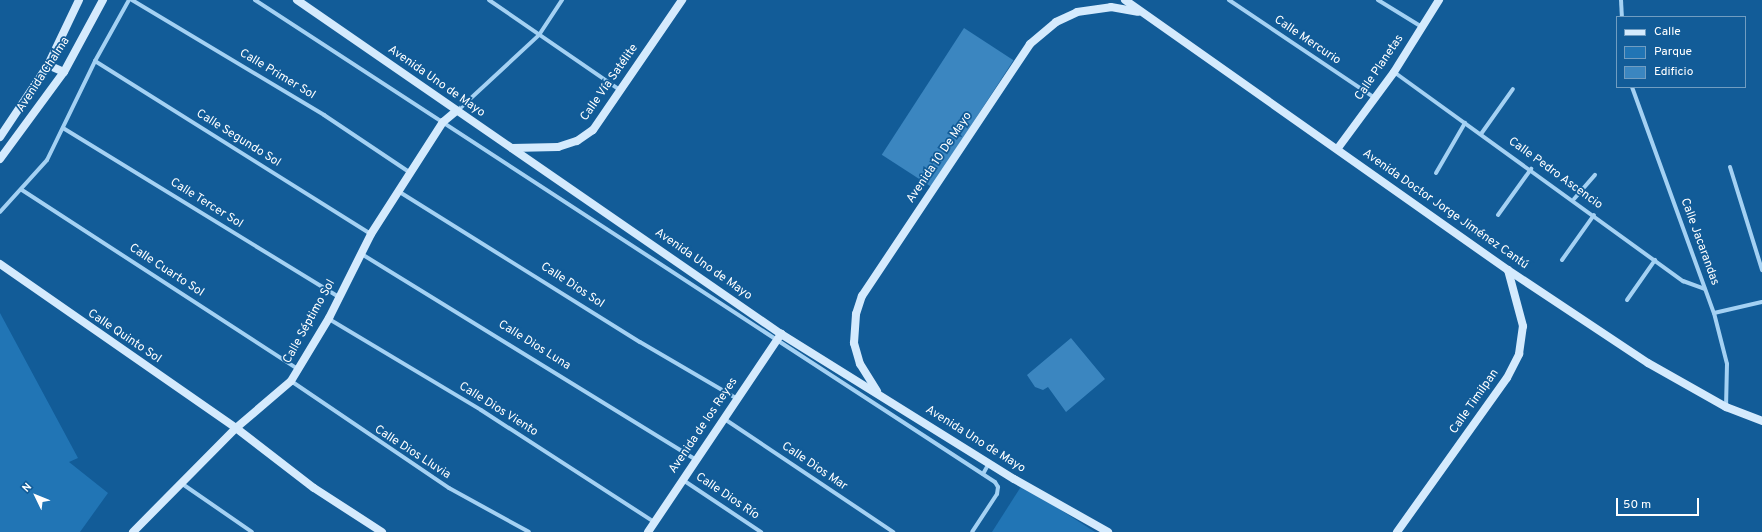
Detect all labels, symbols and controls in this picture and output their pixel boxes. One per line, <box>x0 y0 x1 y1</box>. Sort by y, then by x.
street label: Calle Mercurio <box>1271 13 1343 69</box>
legend <box>1616 16 1746 88</box>
text: Calle <box>1654 24 1681 40</box>
street label: Calle Planetas <box>1353 32 1407 104</box>
street label: Avenida Chalma <box>14 35 74 115</box>
street label: Calle Vía Satélite <box>578 42 642 124</box>
street label: Avenida Uno de Mayo <box>385 43 487 121</box>
text: Parque <box>1654 44 1692 60</box>
street label: Calle Primer Sol <box>236 47 318 103</box>
text: Edificio <box>1654 64 1693 80</box>
street label: Calle Segundo Sol <box>193 107 283 171</box>
street label: Avenida 10 De Mayo <box>904 110 976 206</box>
street label: Calle Pedro Ascencio <box>1505 135 1605 213</box>
street label: Avenida Doctor Jorge Jiménez Cantú <box>1359 147 1531 273</box>
street label: Calle Tercer Sol <box>167 176 245 232</box>
street label: Calle Jacarandas <box>1677 197 1721 287</box>
street label: Avenida Uno de Mayo <box>652 226 754 304</box>
street label: Calle Cuarto Sol <box>126 241 206 301</box>
street label: Calle Dios Sol <box>538 260 606 312</box>
street label: Calle Séptimo Sol <box>281 278 339 366</box>
street label: Calle Quinto Sol <box>85 307 163 367</box>
street label: Calle Dios Luna <box>495 318 573 374</box>
street label: Calle Timilpan <box>1447 367 1503 437</box>
street label: Avenida de los Reyes <box>667 375 741 477</box>
street label: Calle Dios Viento <box>456 380 540 440</box>
street label: Avenida Uno de Mayo <box>922 403 1028 477</box>
street label: Calle Dios Lluvia <box>371 423 453 483</box>
street label: Calle Dios Mar <box>778 440 850 494</box>
street label: Calle Dios Río <box>692 470 762 524</box>
north arrow <box>16 476 56 516</box>
text: N <box>19 480 35 495</box>
scale bar <box>1618 490 1701 516</box>
text: 50 m <box>1623 497 1651 513</box>

